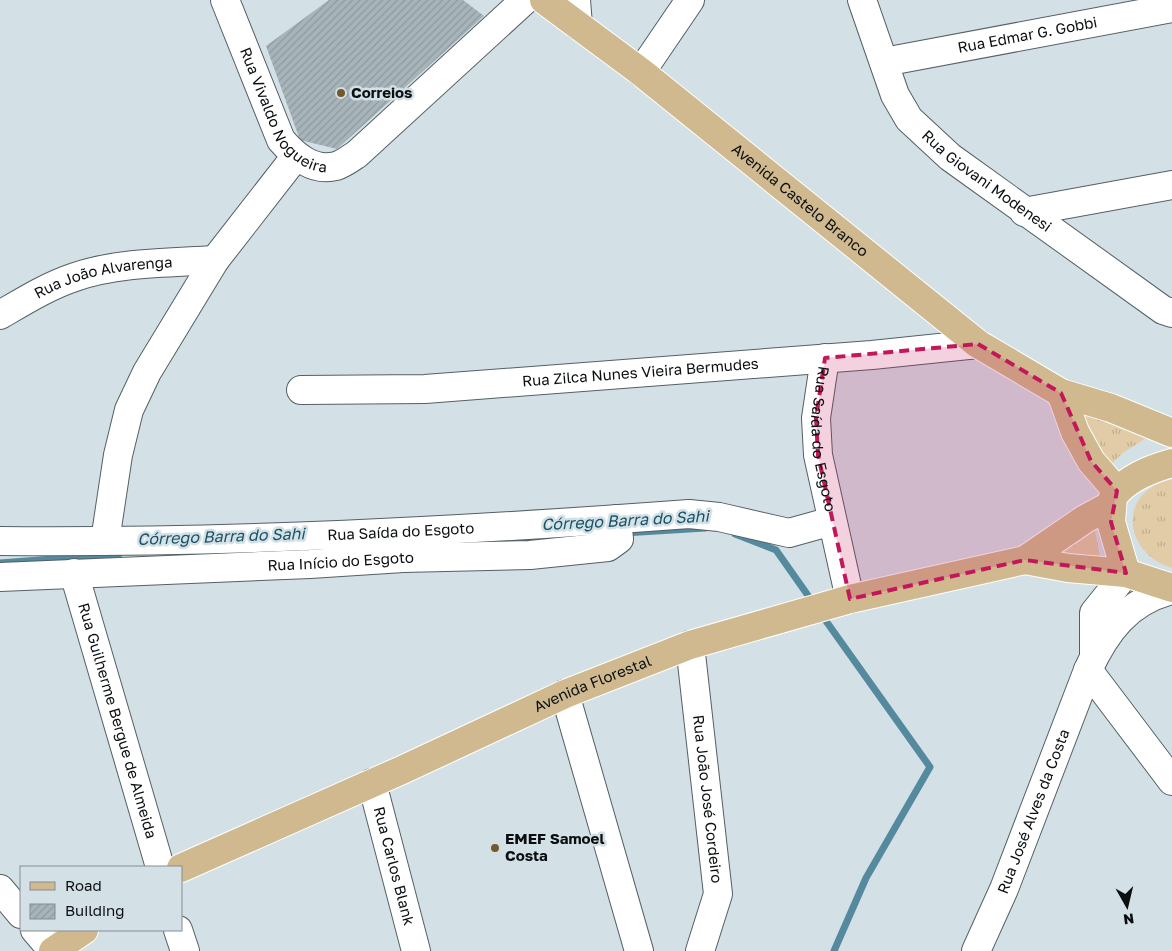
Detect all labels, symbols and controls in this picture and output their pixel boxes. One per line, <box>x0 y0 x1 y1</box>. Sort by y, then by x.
street label: Rua Edmar G. Gobbi <box>956 12 1099 56</box>
street label: Rua Vivaldo Nogueira <box>237 45 328 175</box>
place label: Correios <box>351 83 413 101</box>
marker: Correios <box>335 87 347 99</box>
street label: Rua Giovani Modenesi <box>919 126 1055 235</box>
street label: Avenida Castelo Branco <box>729 139 872 260</box>
street label: Rua João Alvarenga <box>31 252 173 302</box>
street label: Rua Zilca Nunes Vieira Bermudes <box>521 354 759 390</box>
street label: Rua Saída do Esgoto <box>808 365 840 513</box>
water label: Córrego Barra do Sahi <box>541 506 711 534</box>
street label: Rua Saída do Esgoto <box>327 518 475 543</box>
water label: Córrego Barra do Sahi <box>137 523 307 549</box>
street label: Rua Início do Esgoto <box>267 548 414 574</box>
street label: Rua Guilherme Bergue de Almeida <box>75 601 161 840</box>
street label: Avenida Florestal <box>531 651 654 715</box>
street label: Rua João José Cordeiro <box>690 714 727 884</box>
street label: Rua José Alves da Costa <box>993 726 1073 896</box>
street label: Rua Carlos Blank <box>371 805 419 928</box>
place label: EMEF Samoel Costa <box>505 829 605 864</box>
marker: EMEF Samoel Costa <box>489 842 501 854</box>
legend <box>20 866 182 931</box>
text: Road <box>65 876 102 894</box>
north arrow <box>1102 881 1152 931</box>
text: Building <box>65 901 125 919</box>
text: N <box>1122 910 1135 929</box>

